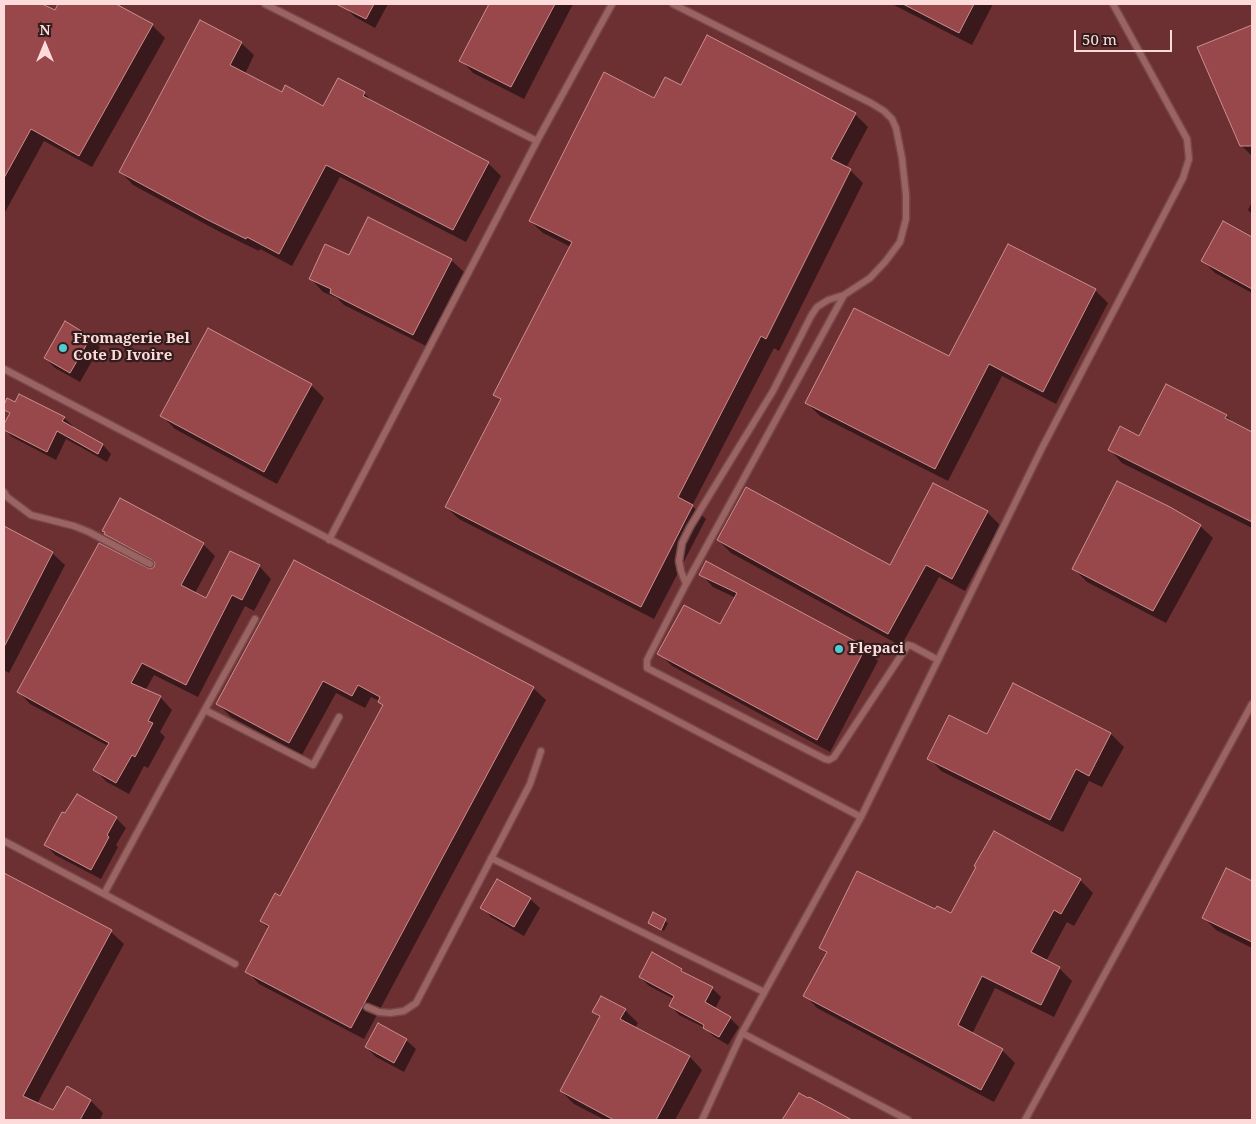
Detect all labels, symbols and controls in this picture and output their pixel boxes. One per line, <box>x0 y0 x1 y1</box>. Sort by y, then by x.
north arrow <box>20 20 70 70</box>
text: N <box>39 20 51 39</box>
scale bar <box>1076 20 1174 52</box>
text: 50 m <box>1082 29 1117 49</box>
place label: Fromagerie Bel Cote D Ivoire <box>73 330 190 365</box>
marker: Fromagerie Bel Cote D Ivoire <box>57 342 69 354</box>
place label: Flepaci <box>849 640 904 658</box>
marker: Flepaci <box>833 643 845 655</box>

